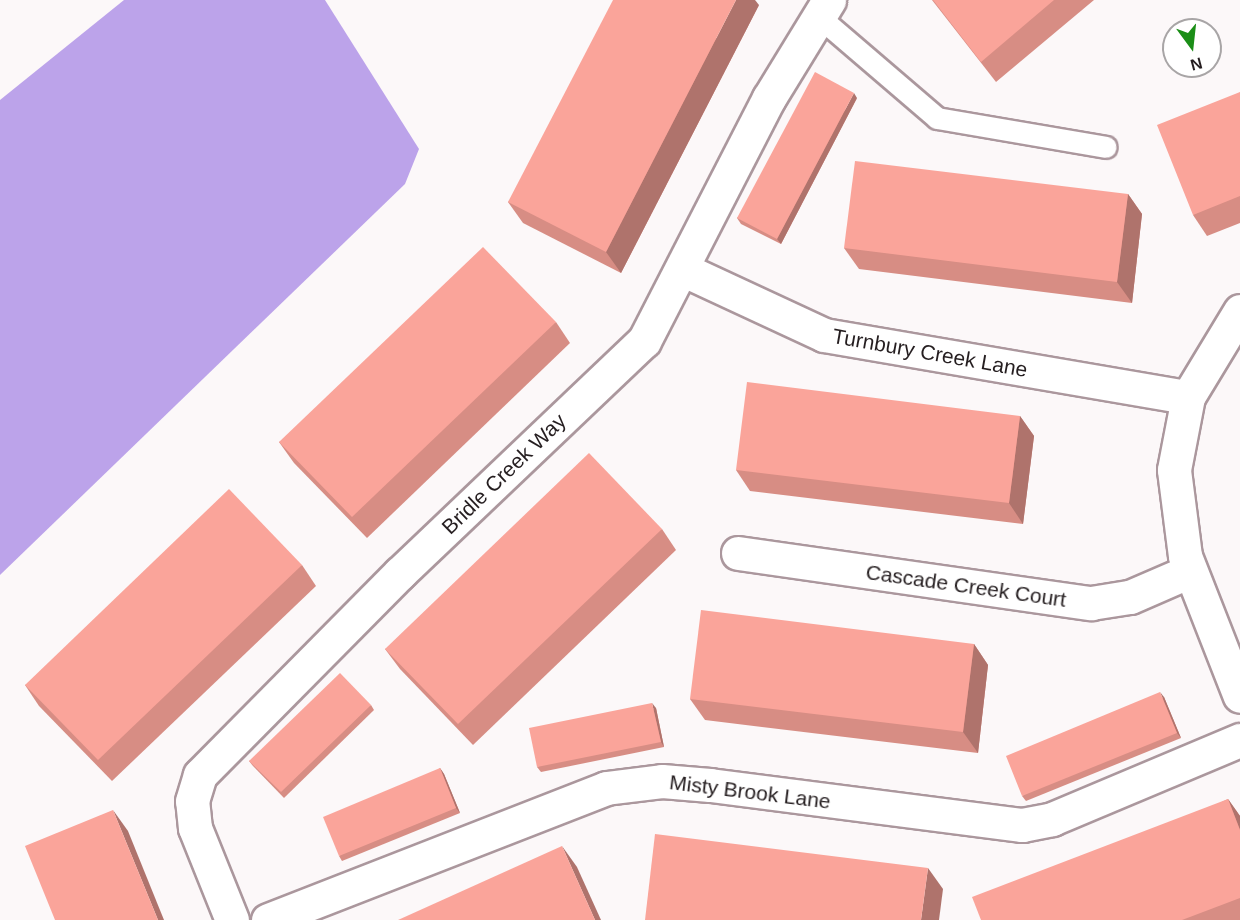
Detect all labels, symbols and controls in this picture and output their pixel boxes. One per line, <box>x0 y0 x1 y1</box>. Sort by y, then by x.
north arrow <box>1162 18 1222 78</box>
text: N <box>1188 54 1204 74</box>
street label: Turnbury Creek Lane <box>830 323 1030 383</box>
street label: Bridle Creek Way <box>437 408 571 540</box>
street label: Cascade Creek Court <box>864 559 1068 613</box>
street label: Misty Brook Lane <box>668 770 832 814</box>

